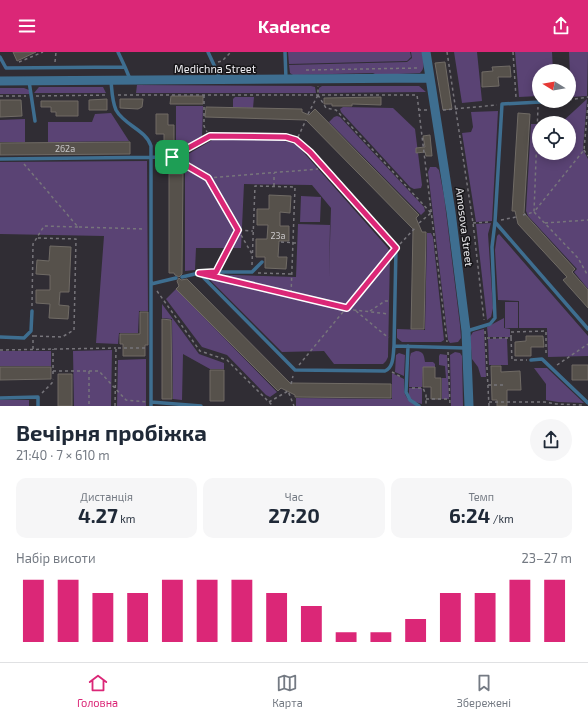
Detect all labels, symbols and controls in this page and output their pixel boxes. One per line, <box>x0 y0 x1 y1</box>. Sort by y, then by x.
icon: menu <box>16 15 38 37</box>
text: Kadence <box>258 15 330 37</box>
icon: share <box>550 15 572 37</box>
street label: Medichna Street <box>174 62 256 75</box>
north arrow <box>532 64 576 108</box>
map controls <box>532 64 576 160</box>
button: locate <box>532 116 576 160</box>
pin <box>155 140 189 174</box>
house number: 262а <box>55 143 75 154</box>
icon: arrive <box>161 146 183 168</box>
street label: Amosova Street <box>454 187 476 267</box>
house number: 23а <box>270 230 286 241</box>
text: Вечірня пробіжка <box>16 419 207 445</box>
button: share <box>530 419 572 461</box>
text: 21:40 · 7 × 610 m <box>16 447 110 463</box>
text: Дистанція <box>80 490 133 503</box>
text: Час <box>285 490 303 503</box>
text: Темп <box>468 490 494 503</box>
text: 4.27 <box>78 503 118 527</box>
text: 27:20 <box>268 503 320 527</box>
text: 6:24 <box>449 503 490 527</box>
text: km <box>118 512 135 525</box>
text: /km <box>490 512 514 525</box>
text: Набір висоти <box>16 550 96 566</box>
text: 23–27 m <box>522 550 572 566</box>
tab: Головна <box>77 672 118 709</box>
tab: Карта <box>272 672 303 709</box>
tab: Збережені <box>457 672 511 709</box>

